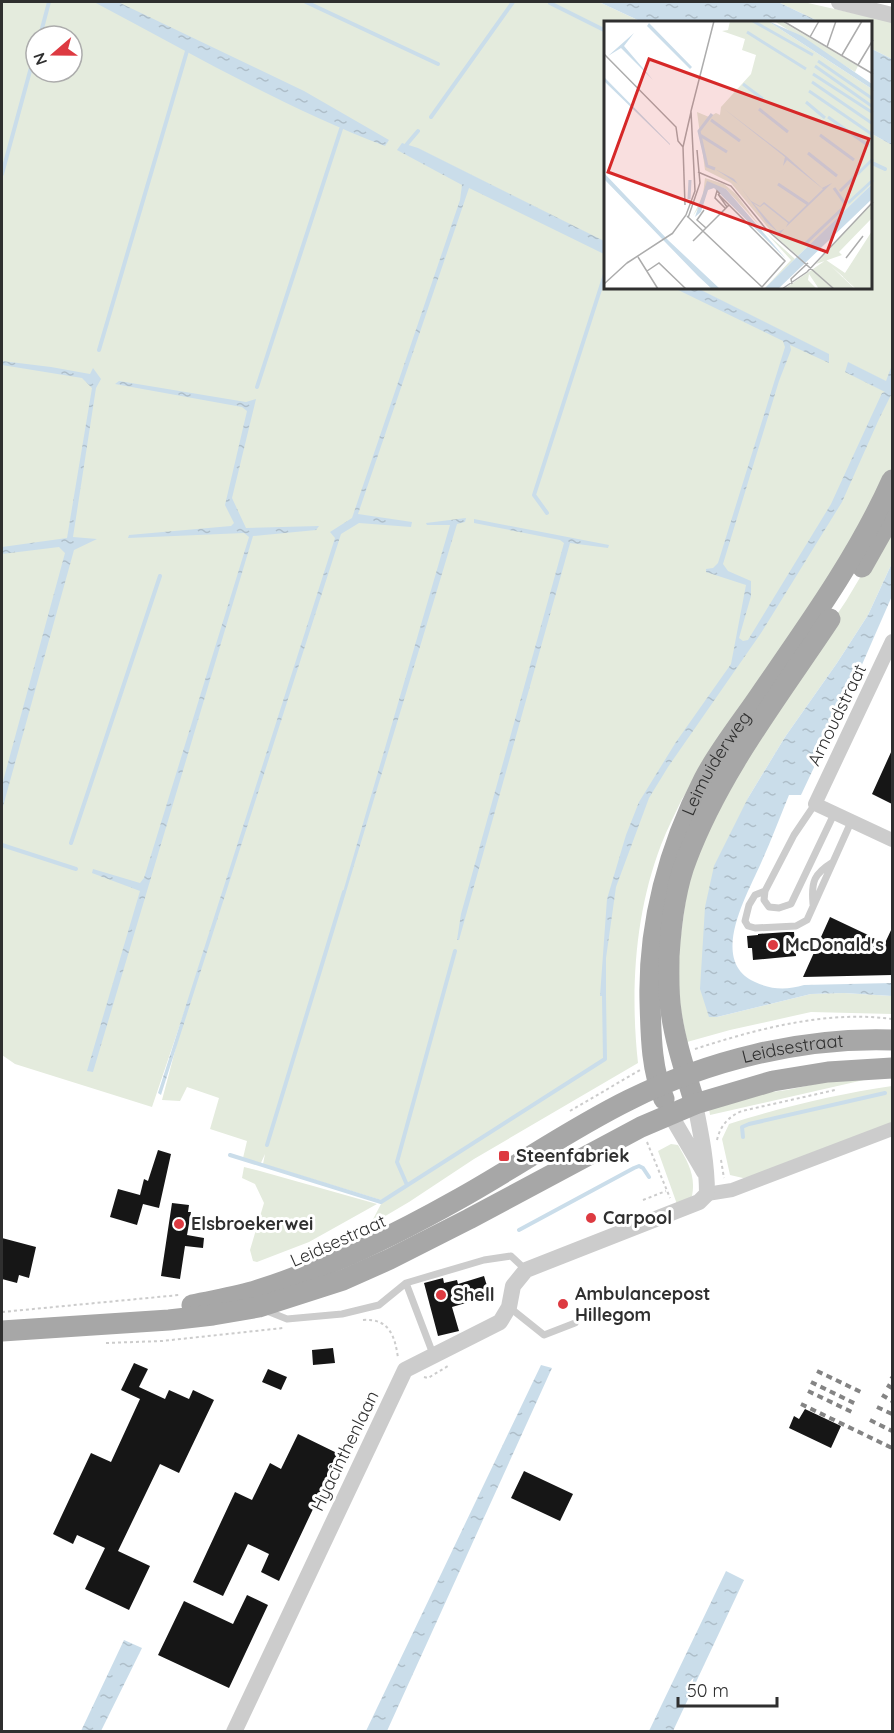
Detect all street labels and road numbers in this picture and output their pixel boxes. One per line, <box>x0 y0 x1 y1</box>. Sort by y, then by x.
street label: Arnoudstraat <box>802 660 871 769</box>
street label: Leimuiderweg <box>676 706 756 819</box>
street label: Leidsestraat <box>739 1029 844 1068</box>
street label: Leidsestraat <box>286 1209 389 1272</box>
street label: Hyacinthenlaan <box>305 1387 384 1515</box>

